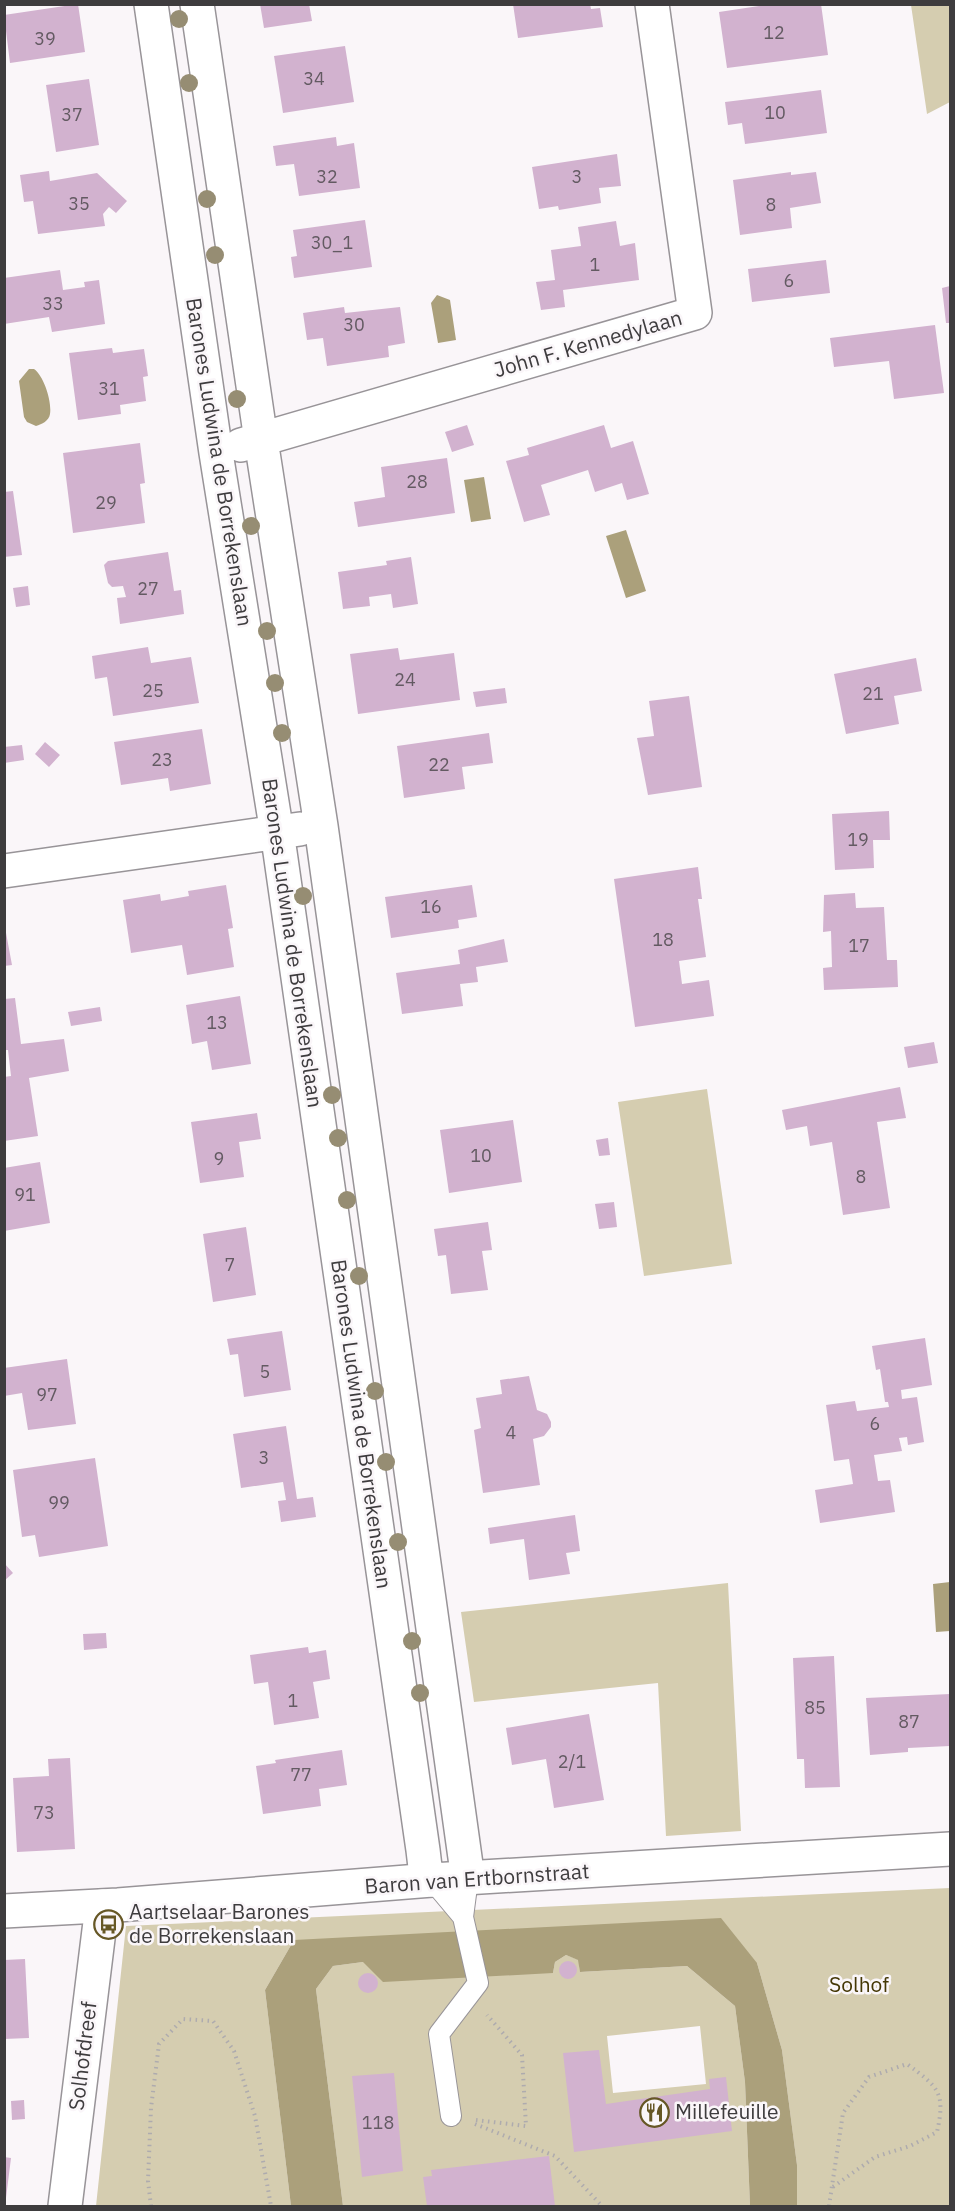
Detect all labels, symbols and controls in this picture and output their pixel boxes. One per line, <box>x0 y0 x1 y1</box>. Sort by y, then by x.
house number: 12 <box>763 21 785 44</box>
house number: 39 <box>34 27 56 50</box>
house number: 34 <box>303 67 325 90</box>
house number: 10 <box>764 101 786 124</box>
house number: 37 <box>61 103 83 126</box>
house number: 32 <box>316 165 338 188</box>
house number: 3 <box>572 165 582 188</box>
house number: 35 <box>68 192 90 215</box>
house number: 8 <box>766 193 776 216</box>
house number: 30_1 <box>311 231 353 254</box>
house number: 1 <box>590 253 600 276</box>
house number: 6 <box>784 269 794 292</box>
house number: 33 <box>42 292 64 315</box>
street label: Barones Ludwina de Borrekenslaan <box>180 296 260 628</box>
street label: John F. Kennedylaan <box>490 303 685 383</box>
house number: 30 <box>343 313 365 336</box>
house number: 31 <box>98 377 120 400</box>
house number: 28 <box>406 470 428 493</box>
house number: 29 <box>95 491 117 514</box>
house number: 27 <box>137 577 159 600</box>
house number: 24 <box>394 668 416 691</box>
house number: 25 <box>142 679 164 702</box>
house number: 21 <box>862 682 884 705</box>
house number: 23 <box>151 748 173 771</box>
house number: 22 <box>428 753 450 776</box>
street label: Barones Ludwina de Borrekenslaan <box>256 776 330 1109</box>
house number: 19 <box>847 828 869 851</box>
house number: 16 <box>420 895 442 918</box>
house number: 18 <box>652 928 674 951</box>
house number: 17 <box>848 934 870 957</box>
house number: 13 <box>206 1011 228 1034</box>
house number: 10 <box>470 1144 492 1167</box>
house number: 9 <box>214 1147 224 1170</box>
house number: 8 <box>856 1165 866 1188</box>
house number: 91 <box>14 1183 36 1206</box>
house number: 7 <box>225 1253 235 1276</box>
street label: Barones Ludwina de Borrekenslaan <box>325 1257 399 1590</box>
house number: 5 <box>260 1360 270 1383</box>
house number: 97 <box>36 1383 58 1406</box>
house number: 6 <box>870 1412 880 1435</box>
house number: 4 <box>506 1421 517 1444</box>
house number: 3 <box>259 1446 269 1469</box>
house number: 99 <box>48 1491 70 1514</box>
house number: 1 <box>288 1689 298 1712</box>
house number: 85 <box>804 1696 826 1719</box>
house number: 87 <box>898 1710 920 1733</box>
house number: 2/1 <box>558 1750 586 1773</box>
house number: 77 <box>290 1763 312 1786</box>
house number: 73 <box>33 1801 55 1824</box>
street label: Baron van Ertbornstraat <box>364 1856 590 1900</box>
place label: Aartselaar Barones de Borrekenslaan <box>129 1897 309 1949</box>
bus stop icon: Aartselaar Barones de Borrekenslaan <box>92 1908 124 1940</box>
park label: Solhof <box>829 1970 889 1998</box>
street label: Solhofdreef <box>61 2000 103 2112</box>
restaurant icon: Millefeuille <box>638 2096 670 2128</box>
place label: Millefeuille <box>675 2097 778 2125</box>
house number: 118 <box>362 2111 394 2134</box>

